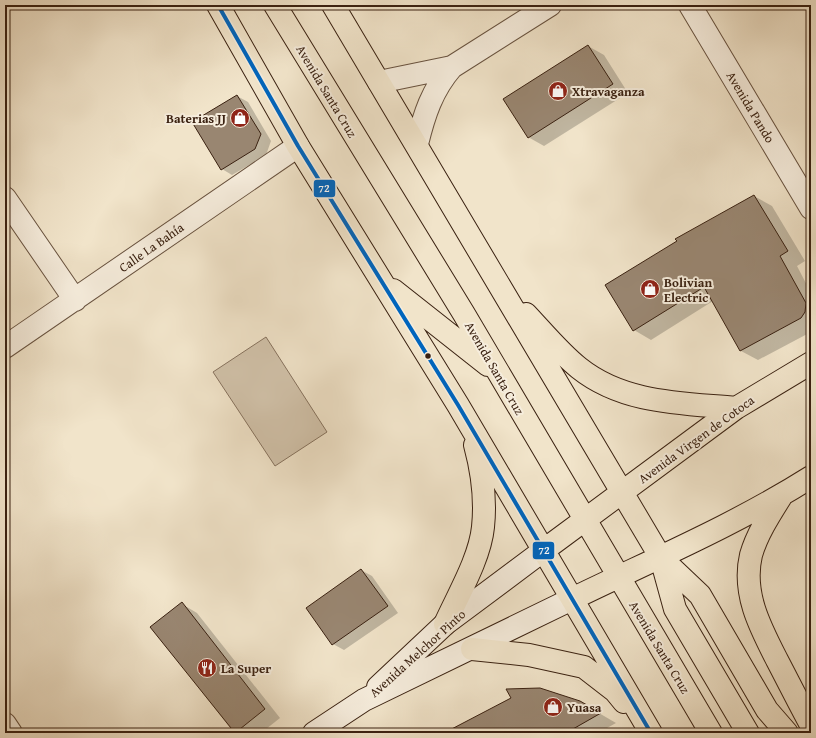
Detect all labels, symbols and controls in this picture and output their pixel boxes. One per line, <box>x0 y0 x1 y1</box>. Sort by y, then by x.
street label: Avenida Santa Cruz <box>291 41 362 141</box>
street label: Avenida Pando <box>722 68 780 147</box>
shop icon: Xtravaganza <box>547 80 569 102</box>
place label: Xtravaganza <box>572 82 645 101</box>
shop icon: Baterias JJ <box>229 107 251 129</box>
place label: Baterias JJ <box>166 109 227 128</box>
line badge: 72 <box>313 179 336 198</box>
text: 72 <box>318 180 330 196</box>
street label: Calle La Bahía <box>115 218 188 277</box>
place label: Bolivian Electric <box>664 273 712 307</box>
shop icon: Bolivian Electric <box>639 278 661 300</box>
street label: Avenida Santa Cruz <box>460 318 529 419</box>
unlabelled marker <box>423 351 433 361</box>
street label: Avenida Virgen de Cotoca <box>634 390 759 488</box>
line badge: 72 <box>532 541 555 560</box>
text: 72 <box>538 542 550 558</box>
street label: Avenida Santa Cruz <box>624 597 695 697</box>
street label: Avenida Melchor Pinto <box>365 605 470 702</box>
restaurant icon: La Super <box>196 657 218 679</box>
place label: La Super <box>221 659 271 678</box>
shop icon: Yuasa <box>542 696 564 718</box>
place label: Yuasa <box>567 698 602 717</box>

